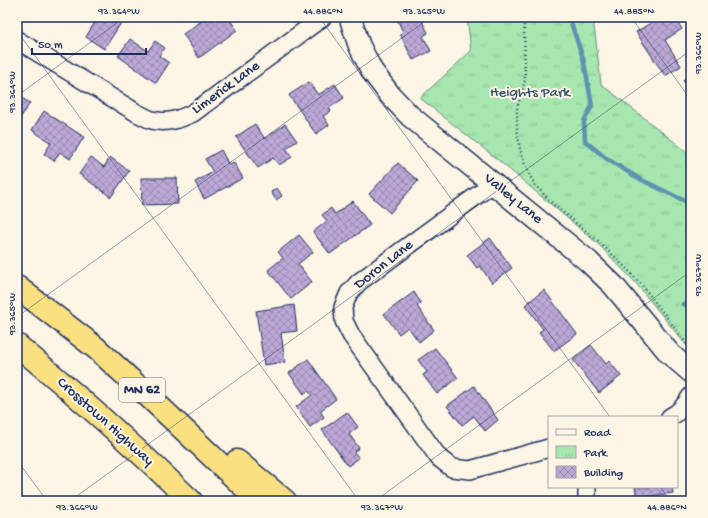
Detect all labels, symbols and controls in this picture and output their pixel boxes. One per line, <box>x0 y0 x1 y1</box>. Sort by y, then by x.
text: 93.364°W <box>97 6 140 18</box>
text: 44.886°N <box>303 6 343 18</box>
text: 93.365°W <box>402 6 445 18</box>
text: 44.885°N <box>614 6 654 18</box>
scale bar <box>32 30 146 56</box>
text: 93.366°W <box>693 32 705 75</box>
text: 50 m <box>38 39 63 53</box>
street label: Limerick Lane <box>188 57 264 119</box>
text: 93.364°W <box>7 71 19 114</box>
park label: Heights Park <box>490 84 571 102</box>
street label: Valley Lane <box>479 169 546 228</box>
street label: Doron Lane <box>350 236 417 294</box>
text: 93.367°W <box>693 254 705 297</box>
text: 93.365°W <box>7 293 19 336</box>
street label: Crosstown Highway <box>53 374 158 471</box>
road number: MN 62 <box>119 378 165 402</box>
legend <box>548 416 678 488</box>
text: Road <box>584 427 611 441</box>
text: Park <box>583 447 609 461</box>
text: Building <box>583 467 623 481</box>
text: 93.366°W <box>55 502 98 514</box>
text: 93.367°W <box>360 502 403 514</box>
text: 44.886°N <box>647 502 687 514</box>

